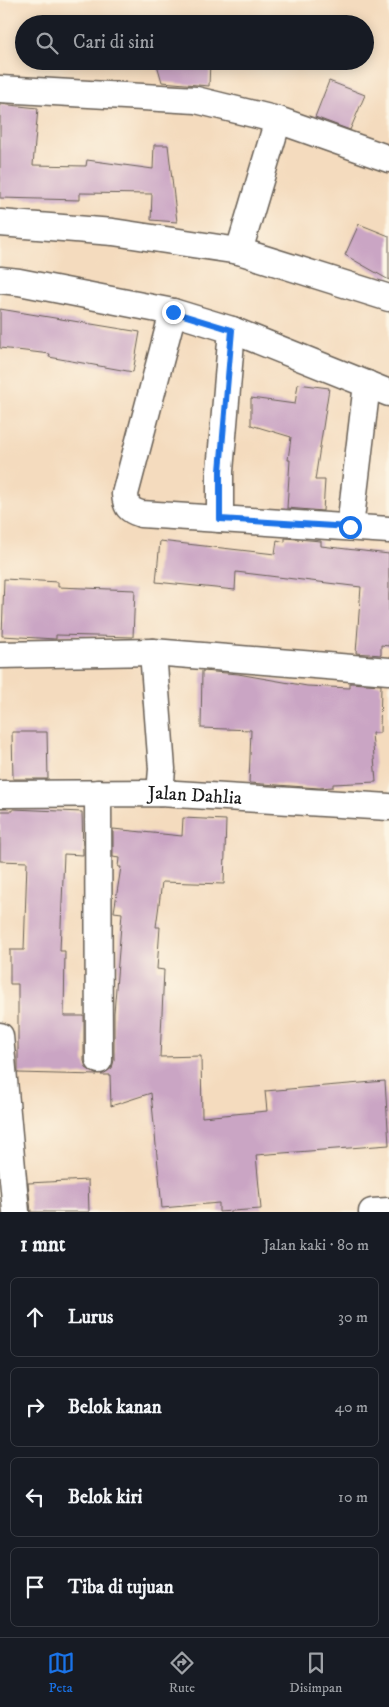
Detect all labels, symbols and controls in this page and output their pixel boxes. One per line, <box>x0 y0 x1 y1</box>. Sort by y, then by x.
search box <box>15 15 374 70</box>
icon: search <box>33 29 61 57</box>
text: Cari di sini <box>73 31 154 54</box>
route end <box>162 301 185 324</box>
route start <box>339 516 362 539</box>
street label: Jalan Dahlia <box>146 781 243 809</box>
text: 1 mnt <box>20 1232 66 1258</box>
text: Jalan kaki · 80 m <box>263 1235 369 1255</box>
icon: ahead <box>21 1303 49 1331</box>
text: Lurus <box>68 1306 113 1329</box>
text: 30 m <box>338 1307 368 1327</box>
icon: right <box>21 1393 49 1421</box>
text: Belok kanan <box>68 1396 162 1419</box>
text: 40 m <box>335 1397 368 1417</box>
icon: left <box>21 1483 49 1511</box>
text: Belok kiri <box>68 1486 142 1509</box>
text: 10 m <box>338 1487 368 1507</box>
icon: arrive <box>21 1573 49 1601</box>
text: Tiba di tujuan <box>68 1576 174 1599</box>
tab: Peta <box>47 1649 75 1697</box>
tab: Rute <box>168 1649 196 1697</box>
tab: Disimpan <box>289 1649 342 1697</box>

